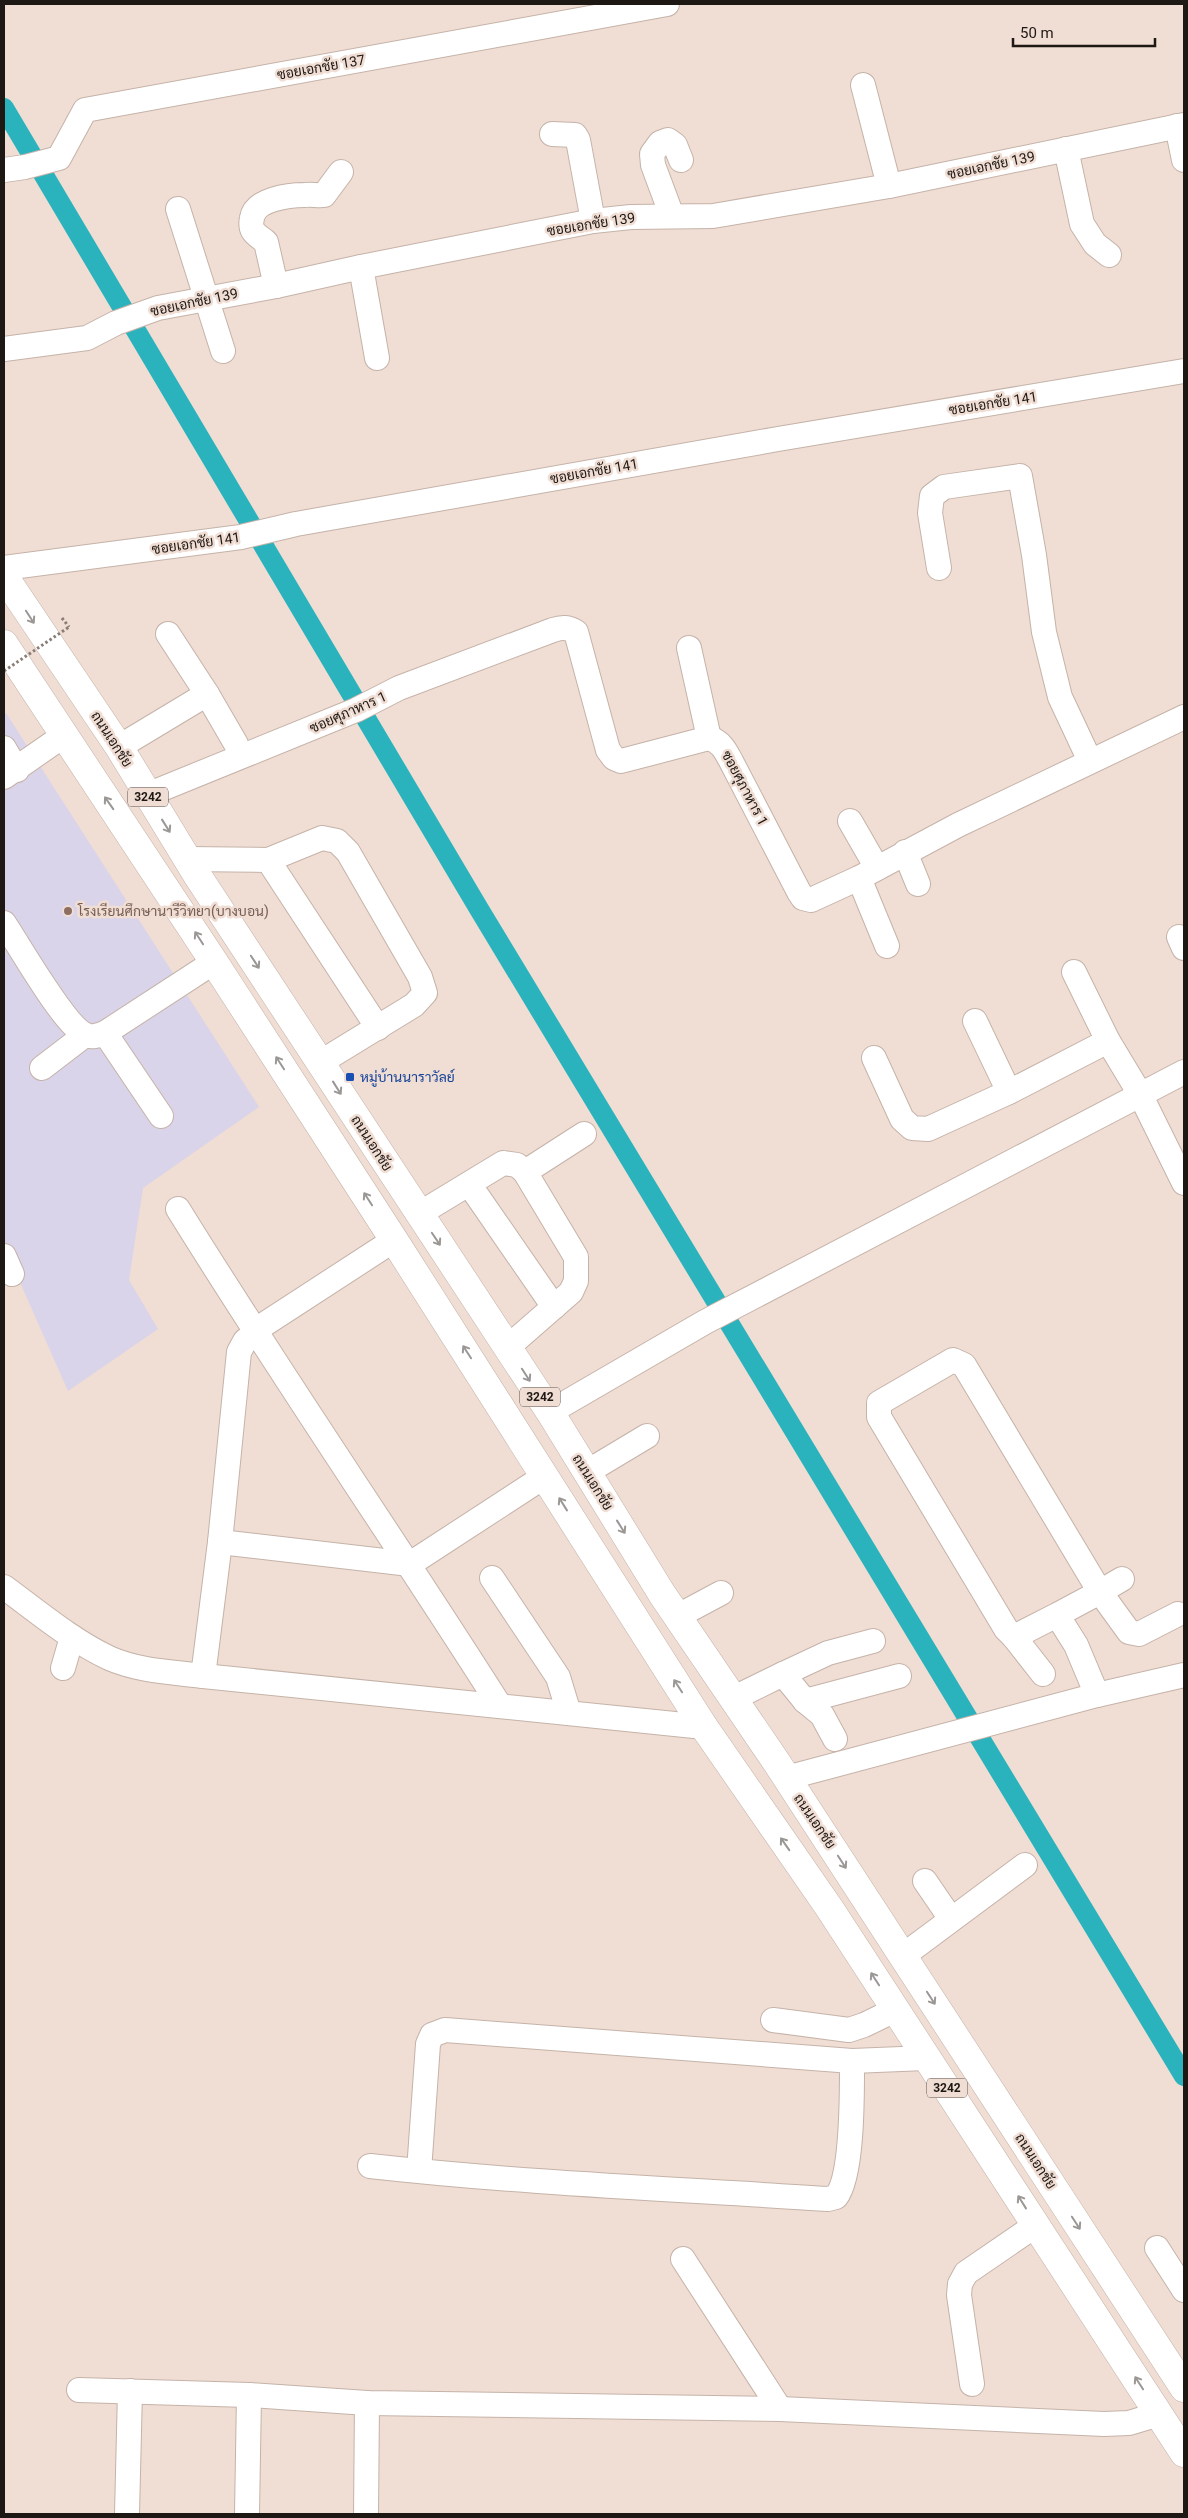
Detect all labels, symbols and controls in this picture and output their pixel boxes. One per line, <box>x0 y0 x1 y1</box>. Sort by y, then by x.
scale bar <box>1013 15 1156 47</box>
text: 50 m <box>1020 24 1054 42</box>
street label: ซอยเอกชัย 137 <box>276 51 366 83</box>
street label: ซอยเอกชัย 139 <box>946 148 1036 182</box>
street label: ซอยเอกชัย 139 <box>546 209 636 239</box>
street label: ซอยเอกชัย 139 <box>149 285 239 319</box>
street label: ซอยเอกชัย 141 <box>948 388 1038 418</box>
street label: ซอยเอกชัย 141 <box>549 455 639 487</box>
street label: ซอยเอกชัย 141 <box>151 529 241 557</box>
one-way arrow <box>26 609 36 623</box>
street label: ซอยศุภาหาร 1 <box>307 688 390 738</box>
street label: ถนนเอกชัย <box>88 708 136 770</box>
street label: ซอยศุภาหาร 1 <box>717 748 771 829</box>
road number: 3242 <box>128 788 168 806</box>
one-way arrow <box>104 796 114 810</box>
one-way arrow <box>162 819 172 833</box>
place label: โรงเรียนศึกษานารีวิทยา(บางบอน) <box>77 902 269 920</box>
marker: โรงเรียนศึกษานารีวิทยา(บางบอน) <box>62 905 74 917</box>
one-way arrow <box>193 932 203 946</box>
one-way arrow <box>250 955 260 969</box>
one-way arrow <box>274 1056 285 1070</box>
place label: หมู่บ้านนาราวัลย์ <box>360 1068 455 1087</box>
marker: หมู่บ้านนาราวัลย์ <box>344 1071 356 1083</box>
one-way arrow <box>333 1081 343 1095</box>
street label: ถนนเอกชัย <box>348 1112 396 1174</box>
one-way arrow <box>363 1193 373 1207</box>
one-way arrow <box>431 1232 441 1246</box>
one-way arrow <box>462 1346 472 1360</box>
one-way arrow <box>521 1367 531 1381</box>
road number: 3242 <box>520 1388 560 1406</box>
street label: ถนนเอกชัย <box>569 1451 617 1513</box>
one-way arrow <box>557 1498 567 1512</box>
one-way arrow <box>616 1520 626 1534</box>
one-way arrow <box>673 1679 683 1693</box>
street label: ถนนเอกชัย <box>791 1790 839 1852</box>
one-way arrow <box>780 1837 790 1851</box>
one-way arrow <box>838 1855 848 1869</box>
one-way arrow <box>870 1972 880 1986</box>
one-way arrow <box>926 1991 936 2005</box>
road number: 3242 <box>927 2078 967 2098</box>
street label: ถนนเอกชัย <box>1012 2130 1060 2192</box>
one-way arrow <box>1017 2196 1027 2210</box>
one-way arrow <box>1071 2216 1082 2230</box>
one-way arrow <box>1134 2376 1144 2390</box>

